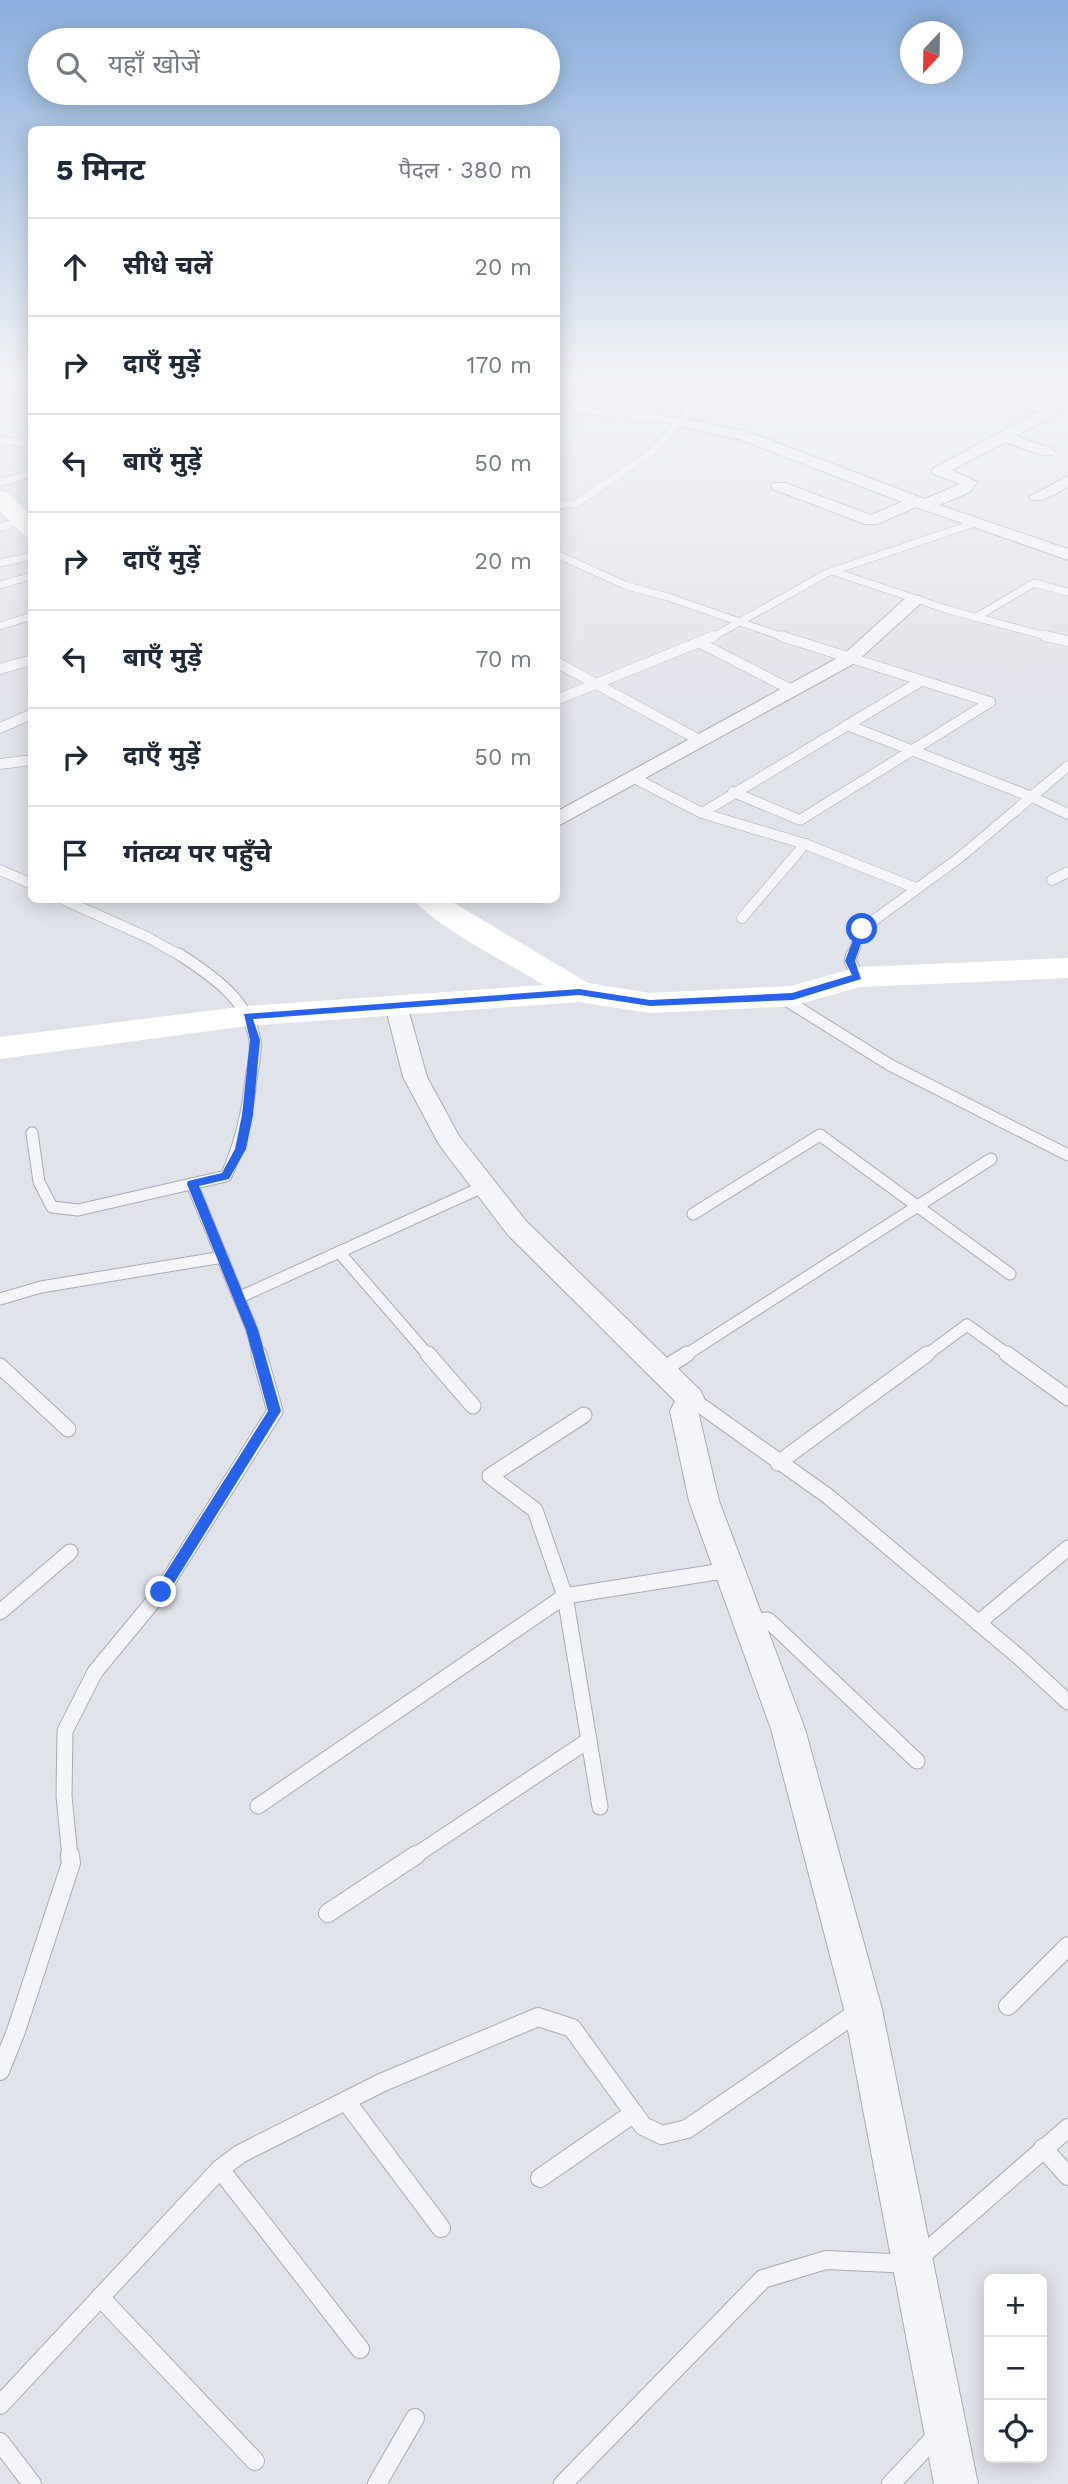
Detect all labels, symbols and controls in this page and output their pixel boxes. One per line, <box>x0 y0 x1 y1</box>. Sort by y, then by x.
north arrow <box>900 21 963 84</box>
search box <box>28 28 560 105</box>
icon: search <box>52 48 90 86</box>
text: यहाँ खोजें <box>108 49 200 79</box>
text: 5 मिनट <box>56 152 145 187</box>
text: पैदल · 380 m <box>399 157 532 184</box>
icon: ahead <box>56 248 94 286</box>
text: सीधे चलें <box>123 250 212 280</box>
text: 20 m <box>475 254 532 281</box>
icon: right <box>56 346 94 384</box>
text: दाएँ मुड़ें <box>123 348 200 378</box>
text: 170 m <box>467 352 532 379</box>
icon: left <box>56 444 94 482</box>
text: बाएँ मुड़ें <box>123 446 202 476</box>
text: 50 m <box>475 450 532 477</box>
icon: right <box>56 542 94 580</box>
text: दाएँ मुड़ें <box>123 544 200 574</box>
text: 20 m <box>475 548 532 575</box>
icon: left <box>56 640 94 678</box>
text: बाएँ मुड़ें <box>123 642 202 672</box>
text: 70 m <box>475 646 532 673</box>
icon: right <box>56 738 94 776</box>
text: दाएँ मुड़ें <box>123 740 200 770</box>
text: 50 m <box>475 744 532 771</box>
icon: arrive <box>56 836 94 874</box>
text: गंतव्य पर पहुँचे <box>123 838 272 868</box>
route start <box>846 913 877 944</box>
route end <box>145 1576 176 1607</box>
map controls <box>984 2274 1047 2463</box>
button: + <box>984 2274 1047 2337</box>
button: − <box>984 2337 1047 2400</box>
button: locate <box>984 2400 1047 2463</box>

